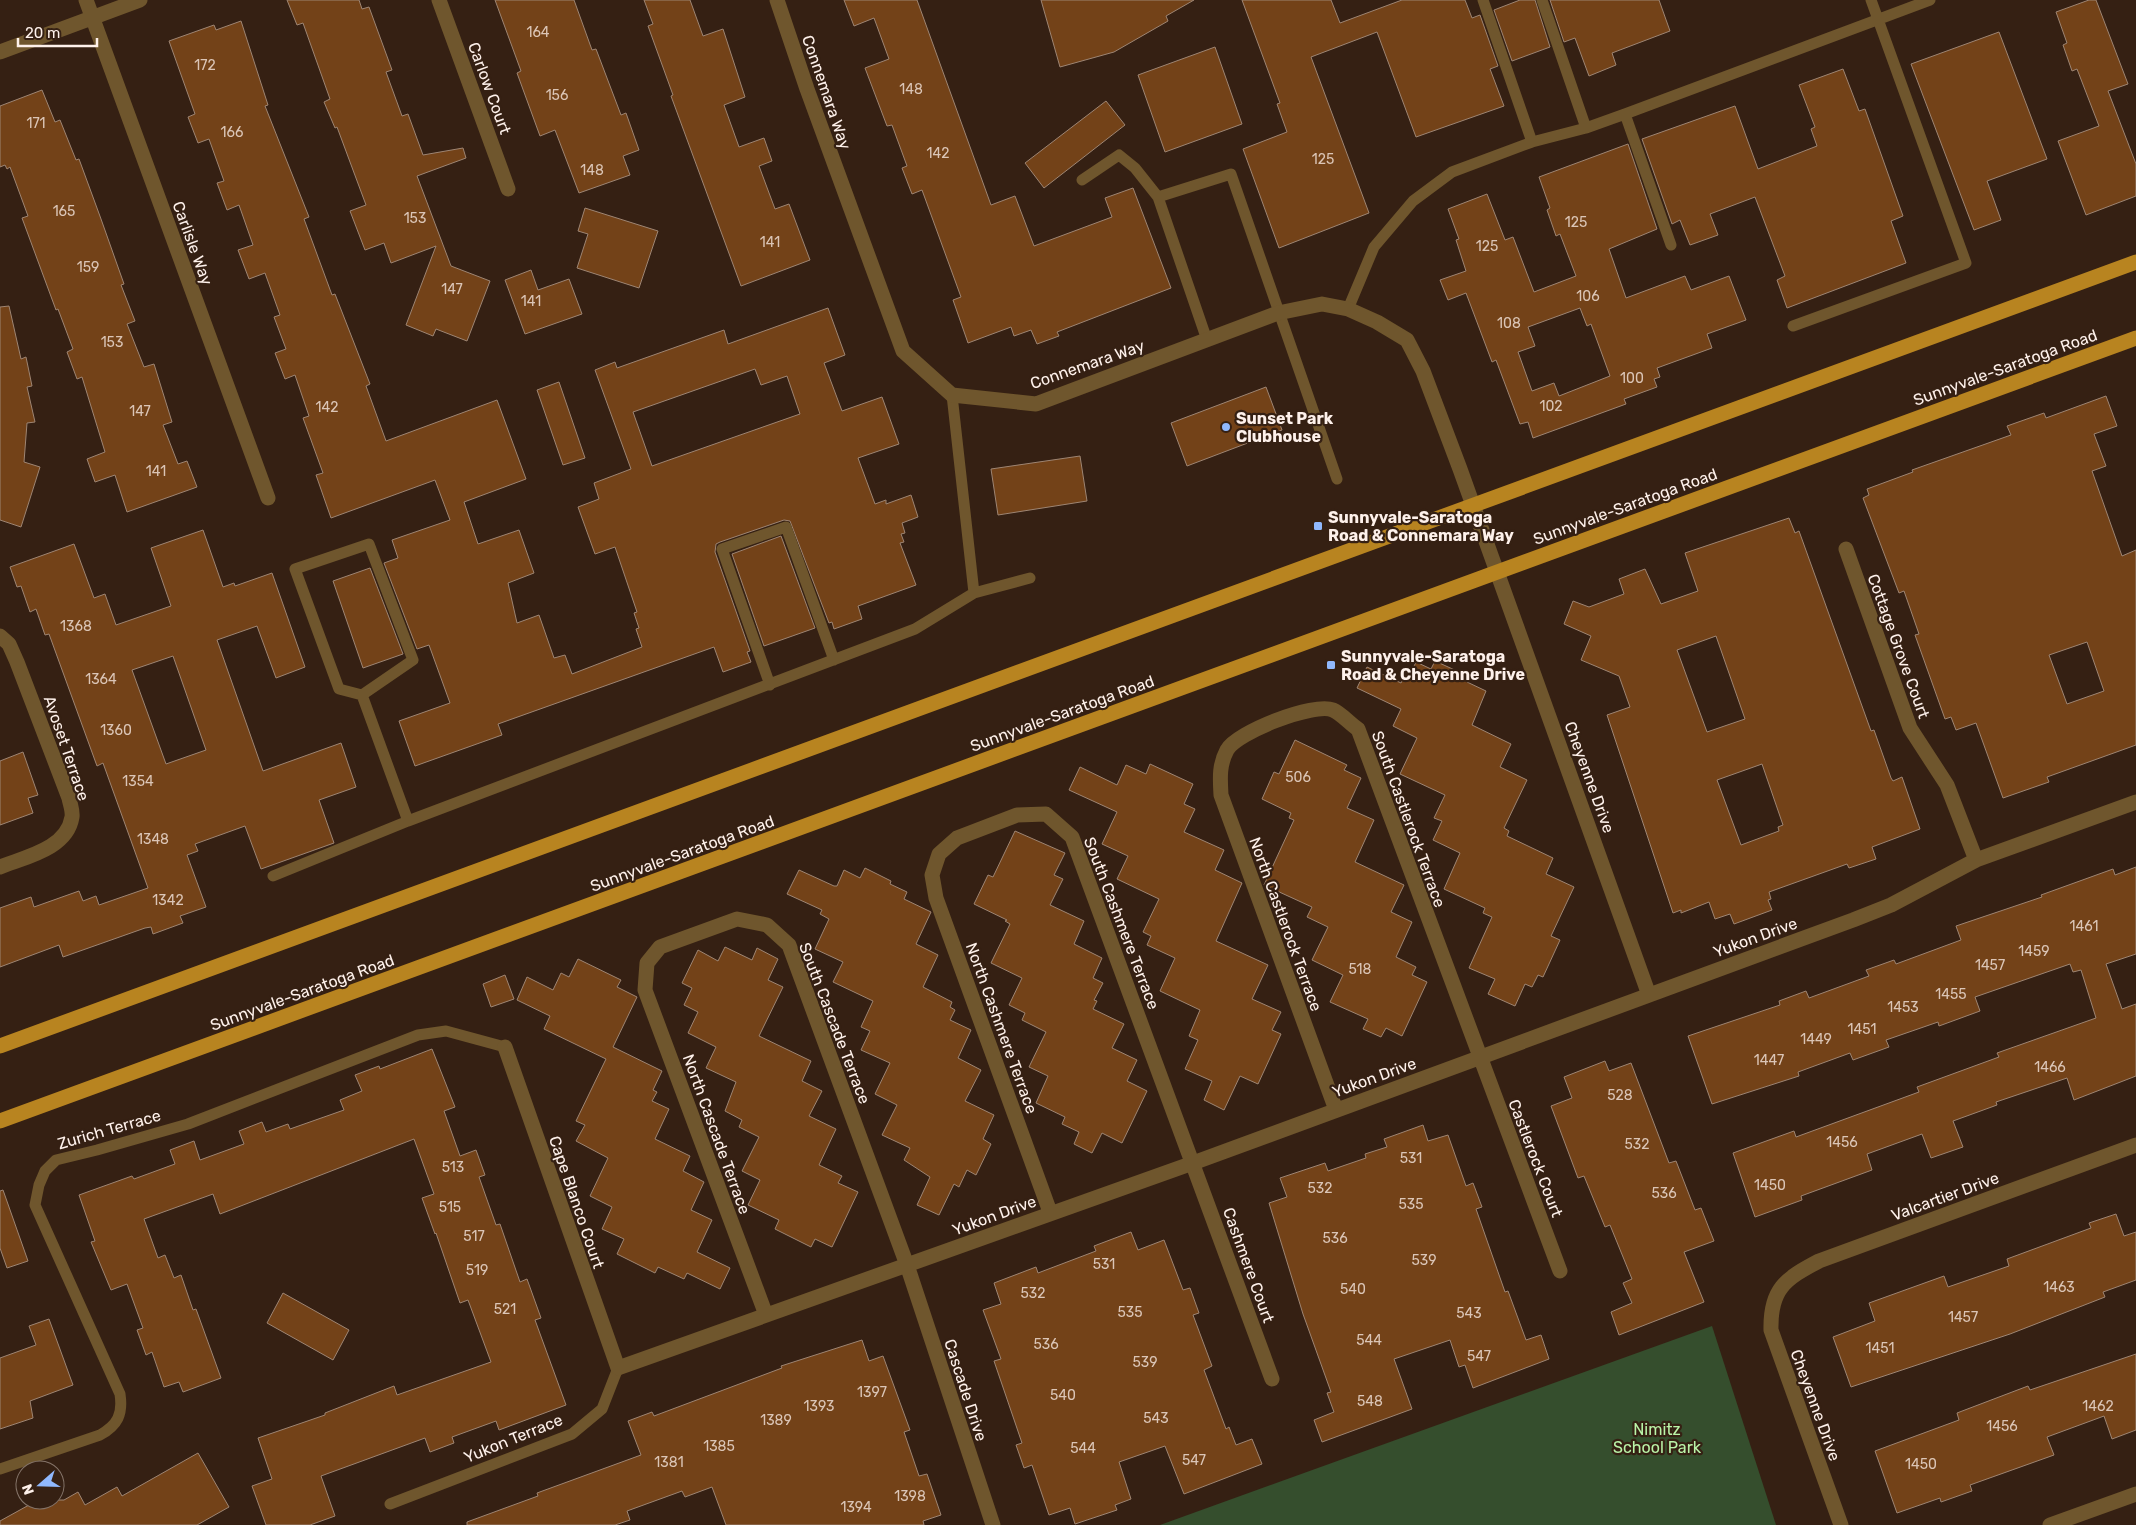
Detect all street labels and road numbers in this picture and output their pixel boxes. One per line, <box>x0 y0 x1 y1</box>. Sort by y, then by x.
street label: Connemara Way <box>798 33 855 152</box>
street label: Carlow Court <box>464 40 515 137</box>
street label: Carlisle Way <box>169 199 217 288</box>
street label: Sunnyvale-Saratoga Road <box>1911 325 2100 410</box>
street label: Connemara Way <box>1028 336 1147 393</box>
street label: Sunnyvale-Saratoga Road <box>1531 464 1720 549</box>
street label: Cottage Grove Court <box>1864 571 1934 721</box>
street label: Sunnyvale-Saratoga Road <box>968 671 1157 756</box>
street label: Avoset Terrace <box>40 693 93 803</box>
street label: Cheyenne Drive <box>1561 719 1619 836</box>
street label: South Castlerock Terrace <box>1368 728 1449 910</box>
street label: Sunnyvale-Saratoga Road <box>588 811 777 896</box>
street label: South Cashmere Terrace <box>1080 834 1163 1012</box>
street label: North Castlerock Terrace <box>1245 834 1326 1014</box>
street label: Yukon Drive <box>1711 913 1800 961</box>
street label: South Cascade Terrace <box>795 940 874 1107</box>
street label: North Cashmere Terrace <box>962 940 1041 1116</box>
street label: Sunnyvale-Saratoga Road <box>208 950 397 1035</box>
street label: North Cascade Terrace <box>679 1052 754 1217</box>
street label: Yukon Drive <box>1330 1053 1419 1101</box>
street label: Castlerock Court <box>1504 1097 1567 1220</box>
street label: Zurich Terrace <box>55 1106 163 1153</box>
street label: Cape Blanco Court <box>545 1133 608 1271</box>
street label: Valcartier Drive <box>1889 1168 2002 1225</box>
street label: Yukon Drive <box>950 1191 1039 1239</box>
street label: Cashmere Court <box>1219 1205 1278 1325</box>
street label: Cascade Drive <box>940 1337 991 1444</box>
street label: Cheyenne Drive <box>1787 1347 1845 1464</box>
street label: Yukon Terrace <box>461 1410 565 1467</box>

